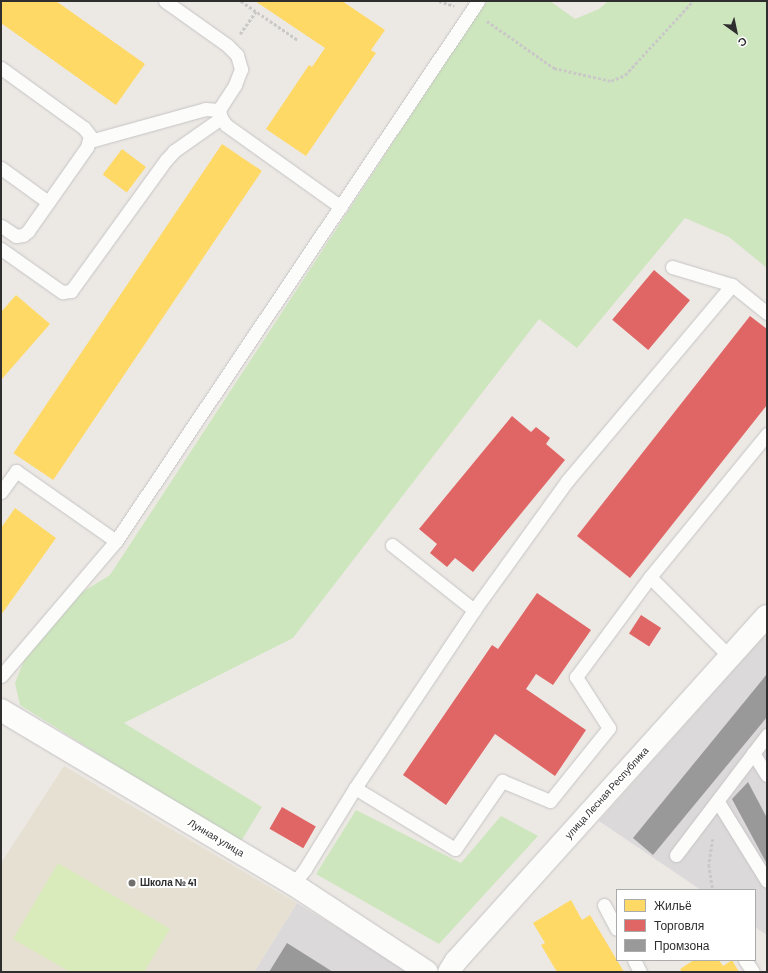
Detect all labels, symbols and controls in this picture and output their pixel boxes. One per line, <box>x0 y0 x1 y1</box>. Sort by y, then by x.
north arrow <box>716 12 756 52</box>
text: С <box>736 35 750 50</box>
street label: улица Лесная Республика <box>563 745 651 841</box>
street label: Лунная улица <box>186 817 246 859</box>
place label: Школа № 41 <box>140 877 196 889</box>
marker: Школа № 41 <box>127 878 137 888</box>
legend <box>616 889 756 961</box>
text: Жильё <box>654 898 692 912</box>
text: Торговля <box>654 918 704 932</box>
text: Промзона <box>654 938 709 952</box>

